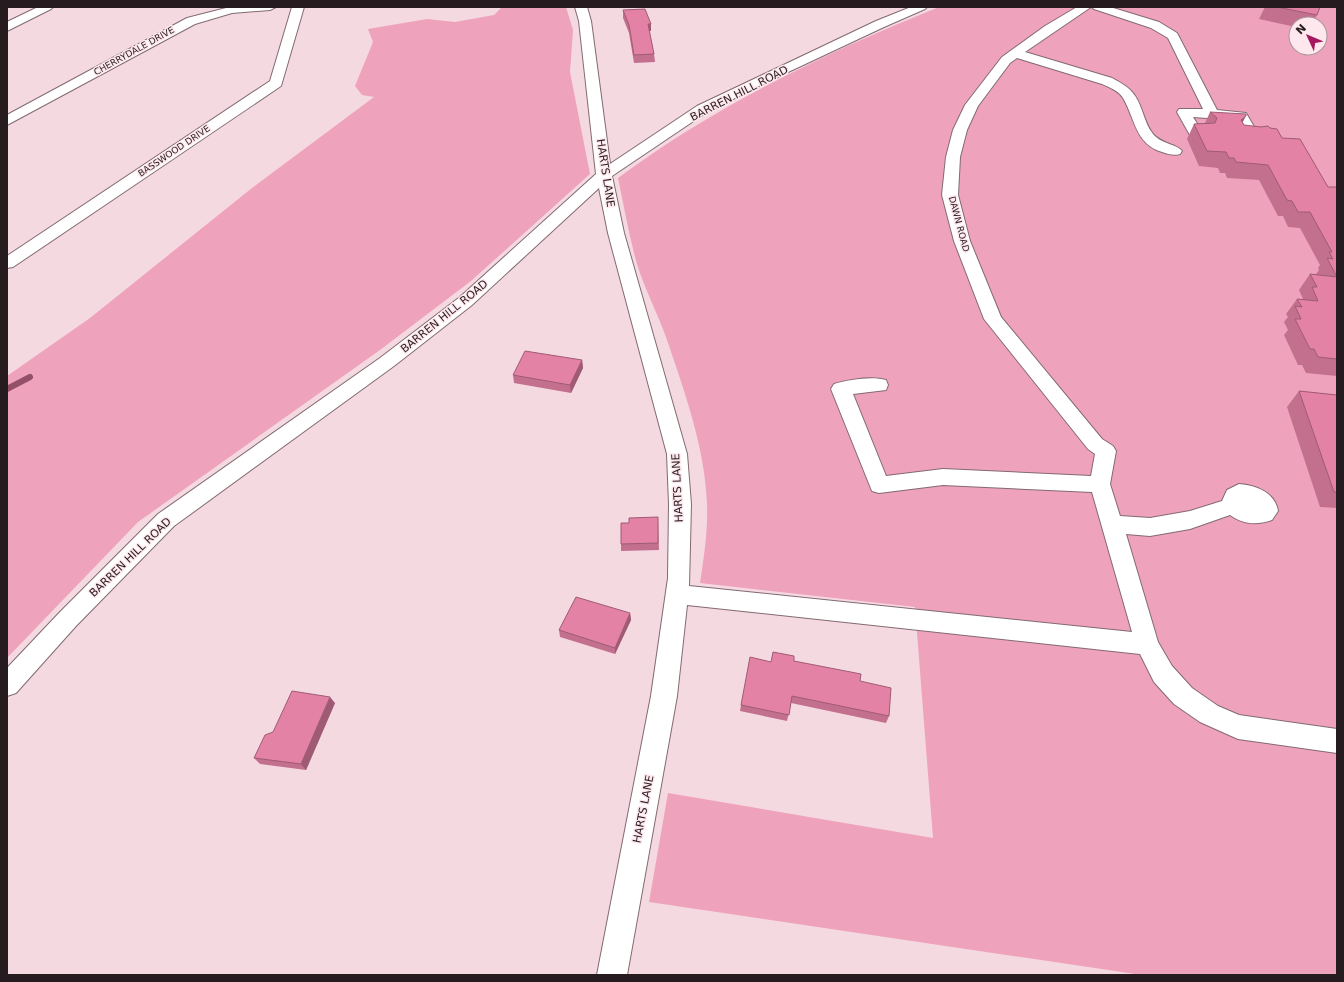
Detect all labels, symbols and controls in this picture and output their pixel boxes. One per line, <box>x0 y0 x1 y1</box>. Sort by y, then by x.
north arrow <box>1288 16 1328 56</box>
text: N <box>1293 22 1309 37</box>
street label: CHERRYDALE DRIVE <box>92 25 176 77</box>
street label: BARREN HILL ROAD <box>688 63 790 124</box>
street label: BASSWOOD DRIVE <box>136 123 212 179</box>
street label: HARTS LANE <box>594 138 617 208</box>
street label: DAWN ROAD <box>947 195 971 253</box>
street label: BARREN HILL ROAD <box>398 277 491 356</box>
street label: HARTS LANE <box>669 453 686 523</box>
street label: BARREN HILL ROAD <box>87 515 174 600</box>
street label: HARTS LANE <box>631 774 656 844</box>

